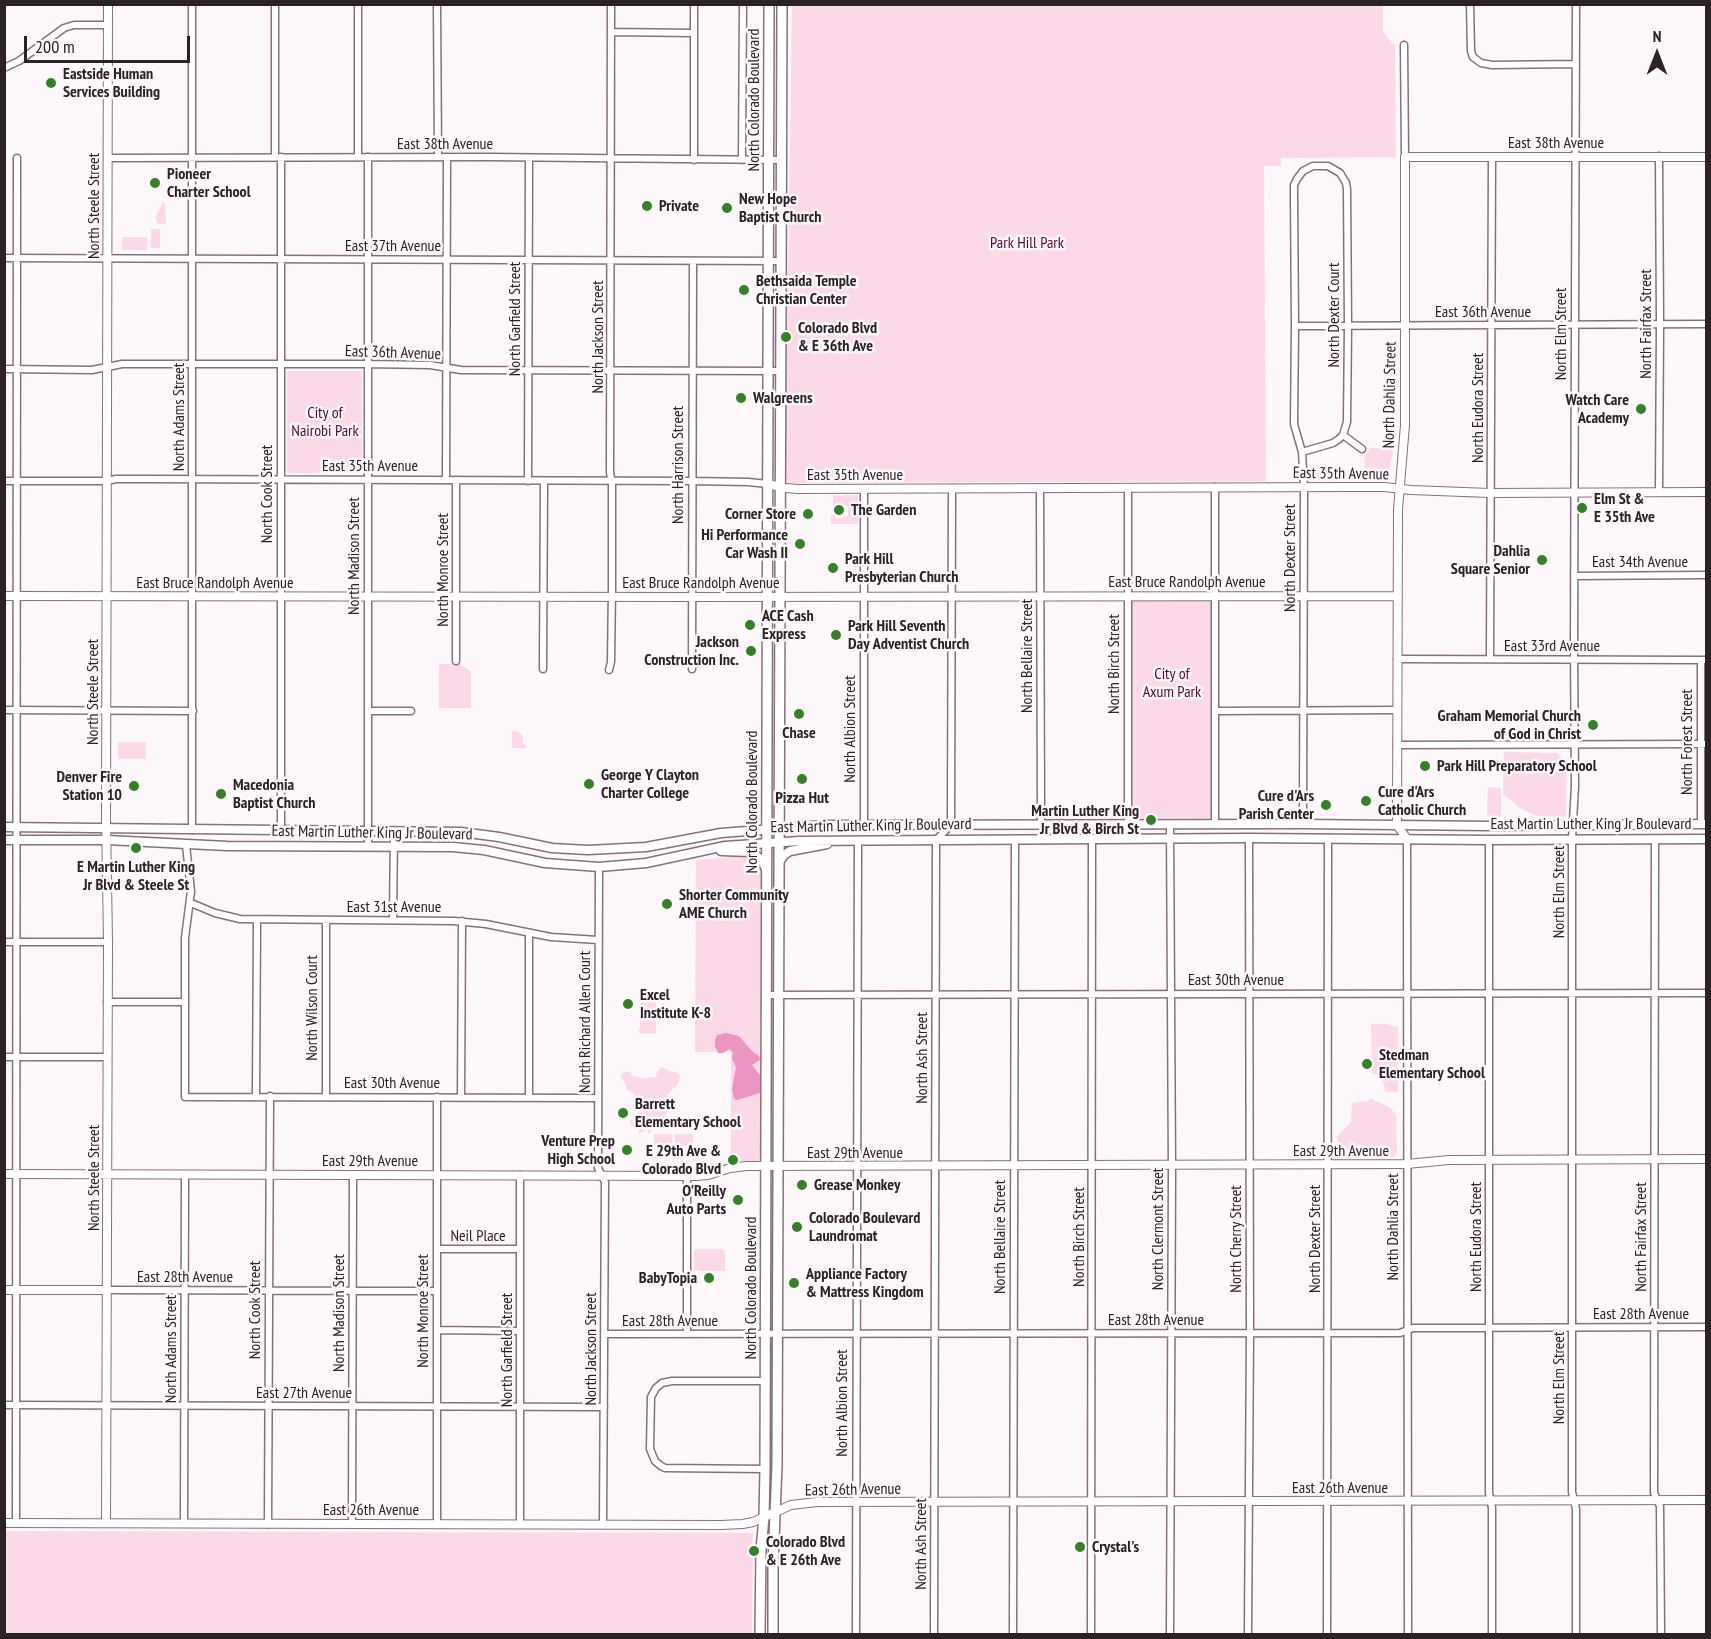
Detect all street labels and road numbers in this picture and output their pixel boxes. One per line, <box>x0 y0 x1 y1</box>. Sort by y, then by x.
street label: North Colorado Boulevard <box>744 29 764 171</box>
street label: East 38th Avenue <box>1508 133 1604 153</box>
street label: East 38th Avenue <box>397 134 493 154</box>
street label: North Steele Street <box>84 153 104 259</box>
street label: East 37th Avenue <box>345 236 441 256</box>
street label: North Garfield Street <box>505 262 525 376</box>
street label: North Dexter Court <box>1324 263 1344 367</box>
street label: North Fairfax Street <box>1636 269 1656 379</box>
street label: North Jackson Street <box>588 280 608 394</box>
street label: North Elm Street <box>1551 288 1571 380</box>
street label: East 36th Avenue <box>1435 302 1531 322</box>
street label: North Dahlia Street <box>1379 341 1401 449</box>
street label: East 36th Avenue <box>345 342 441 364</box>
street label: North Eudora Street <box>1468 353 1488 463</box>
street label: North Adams Street <box>169 363 189 471</box>
street label: North Harrison Street <box>668 406 688 524</box>
street label: North Cook Street <box>257 445 277 543</box>
street label: East 35th Avenue <box>322 456 418 476</box>
street label: East 35th Avenue <box>1293 464 1389 484</box>
street label: East 35th Avenue <box>807 465 903 485</box>
street label: North Madison Street <box>344 497 364 615</box>
street label: North Dexter Street <box>1280 504 1300 612</box>
street label: North Monroe Street <box>433 513 453 627</box>
street label: East 34th Avenue <box>1592 552 1688 572</box>
street label: East Bruce Randolph Avenue <box>1108 572 1266 592</box>
street label: East Bruce Randolph Avenue <box>136 573 294 593</box>
street label: East Bruce Randolph Avenue <box>622 573 780 593</box>
street label: North Bellaire Street <box>1017 599 1037 713</box>
street label: North Birch Street <box>1104 614 1124 714</box>
street label: East 33rd Avenue <box>1504 636 1600 656</box>
street label: North Steele Street <box>83 639 103 745</box>
street label: North Albion Street <box>840 675 860 783</box>
street label: North Forest Street <box>1677 689 1697 795</box>
street label: North Colorado Boulevard <box>742 731 762 873</box>
street label: East Martin Luther King Jr Boulevard <box>1491 814 1691 834</box>
street label: East Martin Luther King Jr Boulevard <box>770 815 972 837</box>
street label: East Martin Luther King Jr Boulevard <box>271 822 473 844</box>
street label: North Elm Street <box>1549 846 1569 938</box>
street label: East 31st Avenue <box>347 897 441 917</box>
street label: North Richard Allen Court <box>575 951 595 1093</box>
street label: North Wilson Court <box>302 955 322 1061</box>
street label: East 30th Avenue <box>1188 970 1284 990</box>
street label: North Ash Street <box>912 1012 932 1104</box>
street label: East 30th Avenue <box>344 1073 440 1093</box>
street label: North Steele Street <box>84 1125 104 1231</box>
street label: East 29th Avenue <box>1293 1141 1389 1161</box>
street label: East 29th Avenue <box>807 1143 903 1163</box>
street label: East 29th Avenue <box>322 1151 418 1171</box>
street label: North Clermont Street <box>1148 1168 1168 1290</box>
street label: North Dahlia Street <box>1383 1173 1403 1281</box>
street label: North Bellaire Street <box>990 1180 1010 1294</box>
street label: North Eudora Street <box>1466 1182 1486 1292</box>
street label: North Fairfax Street <box>1631 1182 1651 1292</box>
street label: North Cherry Street <box>1226 1185 1246 1293</box>
street label: North Dexter Street <box>1305 1185 1325 1293</box>
street label: North Birch Street <box>1069 1187 1089 1287</box>
street label: North Colorado Boulevard <box>741 1217 761 1359</box>
street label: Neil Place <box>450 1226 506 1246</box>
street label: North Madison Street <box>329 1254 349 1372</box>
street label: North Monroe Street <box>413 1254 433 1368</box>
street label: North Cook Street <box>245 1261 265 1359</box>
street label: East 28th Avenue <box>137 1267 233 1287</box>
street label: North Jackson Street <box>581 1292 601 1406</box>
street label: North Garfield Street <box>497 1293 517 1407</box>
street label: North Adams Street <box>161 1295 181 1403</box>
street label: East 28th Avenue <box>1593 1304 1689 1324</box>
street label: East 28th Avenue <box>1108 1310 1204 1330</box>
street label: East 28th Avenue <box>622 1311 718 1331</box>
street label: North Elm Street <box>1549 1332 1569 1424</box>
street label: North Albion Street <box>832 1349 852 1457</box>
street label: East 27th Avenue <box>256 1383 352 1403</box>
street label: East 26th Avenue <box>1292 1478 1388 1498</box>
street label: East 26th Avenue <box>805 1480 901 1500</box>
street label: North Ash Street <box>911 1498 931 1590</box>
street label: East 26th Avenue <box>323 1500 419 1520</box>

